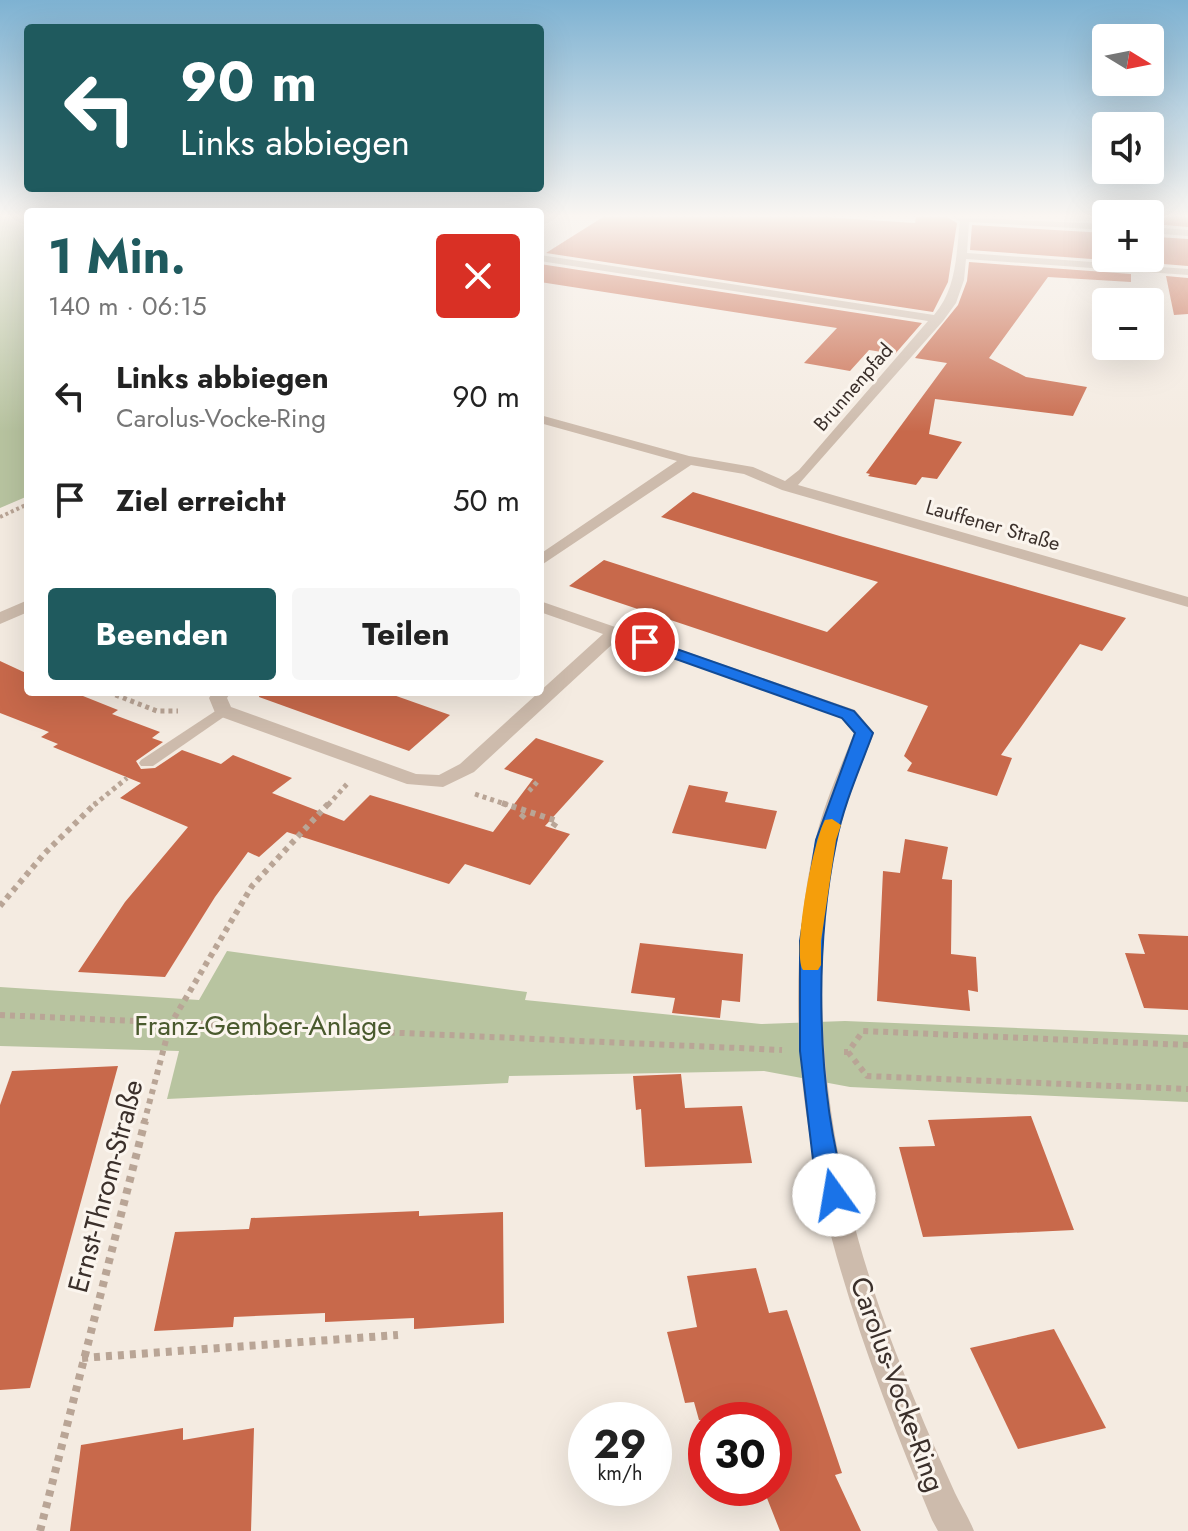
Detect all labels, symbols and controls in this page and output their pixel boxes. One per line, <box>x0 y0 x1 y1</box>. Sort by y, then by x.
north arrow <box>1092 24 1164 96</box>
map controls <box>1092 24 1164 360</box>
text: 90 m <box>180 41 317 122</box>
icon: left <box>48 56 152 160</box>
button: sound <box>1092 112 1164 184</box>
text: Links abbiegen <box>180 116 410 168</box>
button: + <box>1092 200 1164 272</box>
text: 1 Min. <box>48 222 186 291</box>
button: close <box>436 234 520 318</box>
text: 140 m · 06:15 <box>48 287 207 325</box>
button: − <box>1092 288 1164 360</box>
street label: Brunnenpfad <box>807 337 900 438</box>
text: Links abbiegen <box>116 356 329 399</box>
icon: left <box>48 374 92 418</box>
text: 90 m <box>452 375 520 418</box>
text: Carolus-Vocke-Ring <box>116 399 326 437</box>
icon: arrive <box>48 478 92 522</box>
text: Ziel erreicht <box>116 479 285 522</box>
text: 50 m <box>453 479 520 522</box>
street label: Lauffener Straße <box>922 492 1063 558</box>
button: Beenden <box>48 588 276 680</box>
button: Teilen <box>292 588 520 680</box>
pin <box>611 608 679 676</box>
icon: arrive <box>623 620 667 664</box>
park label: Franz-Gember-Anlage <box>134 1005 392 1046</box>
street label: Ernst-Throm-Straße <box>57 1075 154 1297</box>
position arrow <box>792 1153 876 1237</box>
street label: Carolus-Vocke-Ring <box>840 1271 955 1497</box>
speed limit sign: 30 <box>688 1402 792 1506</box>
text: 29 <box>594 1415 647 1473</box>
text: km/h <box>597 1459 643 1488</box>

